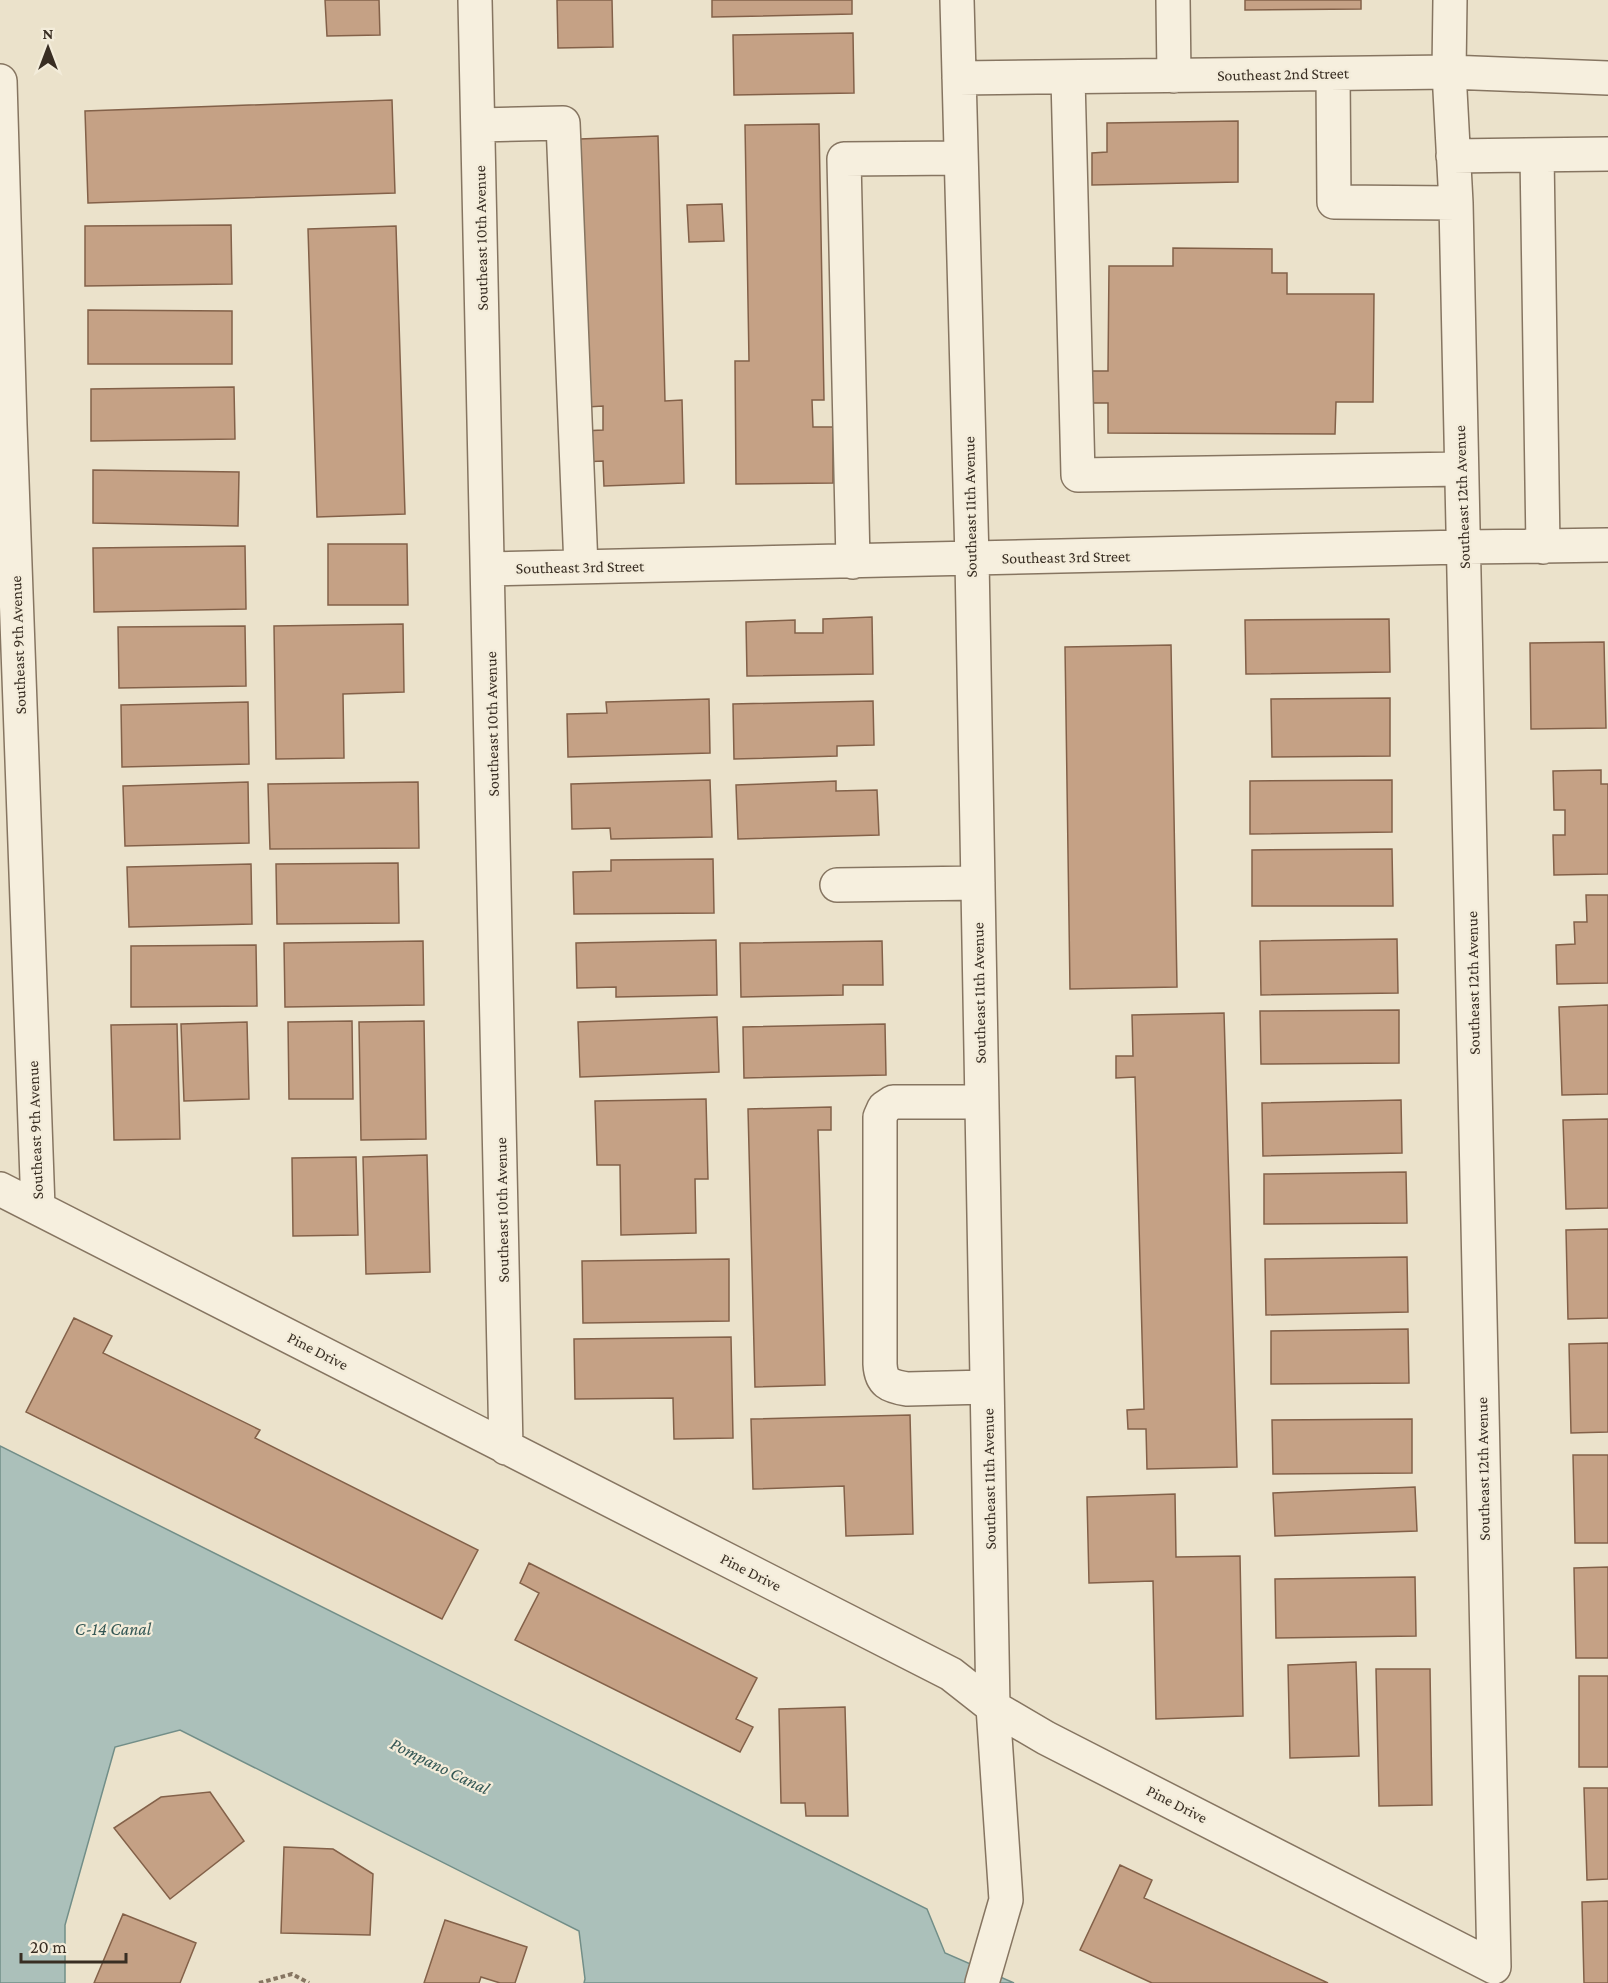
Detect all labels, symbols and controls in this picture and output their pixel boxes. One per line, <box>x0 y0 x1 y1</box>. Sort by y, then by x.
north arrow <box>18 18 78 78</box>
text: N <box>43 25 54 42</box>
street label: Southeast 2nd Street <box>1217 64 1350 84</box>
street label: Southeast 10th Avenue <box>471 165 491 311</box>
street label: Southeast 12th Avenue <box>1451 425 1473 569</box>
street label: Southeast 11th Avenue <box>960 436 980 578</box>
street label: Southeast 3rd Street <box>1002 547 1131 567</box>
street label: Southeast 3rd Street <box>516 557 645 577</box>
street label: Southeast 9th Avenue <box>7 575 29 715</box>
street label: Southeast 10th Avenue <box>482 651 502 797</box>
street label: Southeast 12th Avenue <box>1463 911 1483 1055</box>
street label: Southeast 11th Avenue <box>969 922 989 1064</box>
street label: Southeast 9th Avenue <box>24 1060 46 1200</box>
street label: Southeast 10th Avenue <box>492 1137 512 1283</box>
street label: Pine Drive <box>285 1329 351 1373</box>
street label: Southeast 12th Avenue <box>1473 1397 1493 1541</box>
street label: Southeast 11th Avenue <box>979 1408 999 1550</box>
street label: Pine Drive <box>718 1550 784 1594</box>
water label: C-14 Canal <box>75 1619 152 1639</box>
water label: Pompano Canal <box>387 1733 493 1799</box>
street label: Pine Drive <box>1144 1782 1210 1826</box>
scale bar <box>21 1926 126 1964</box>
text: 20 m <box>30 1937 67 1957</box>

